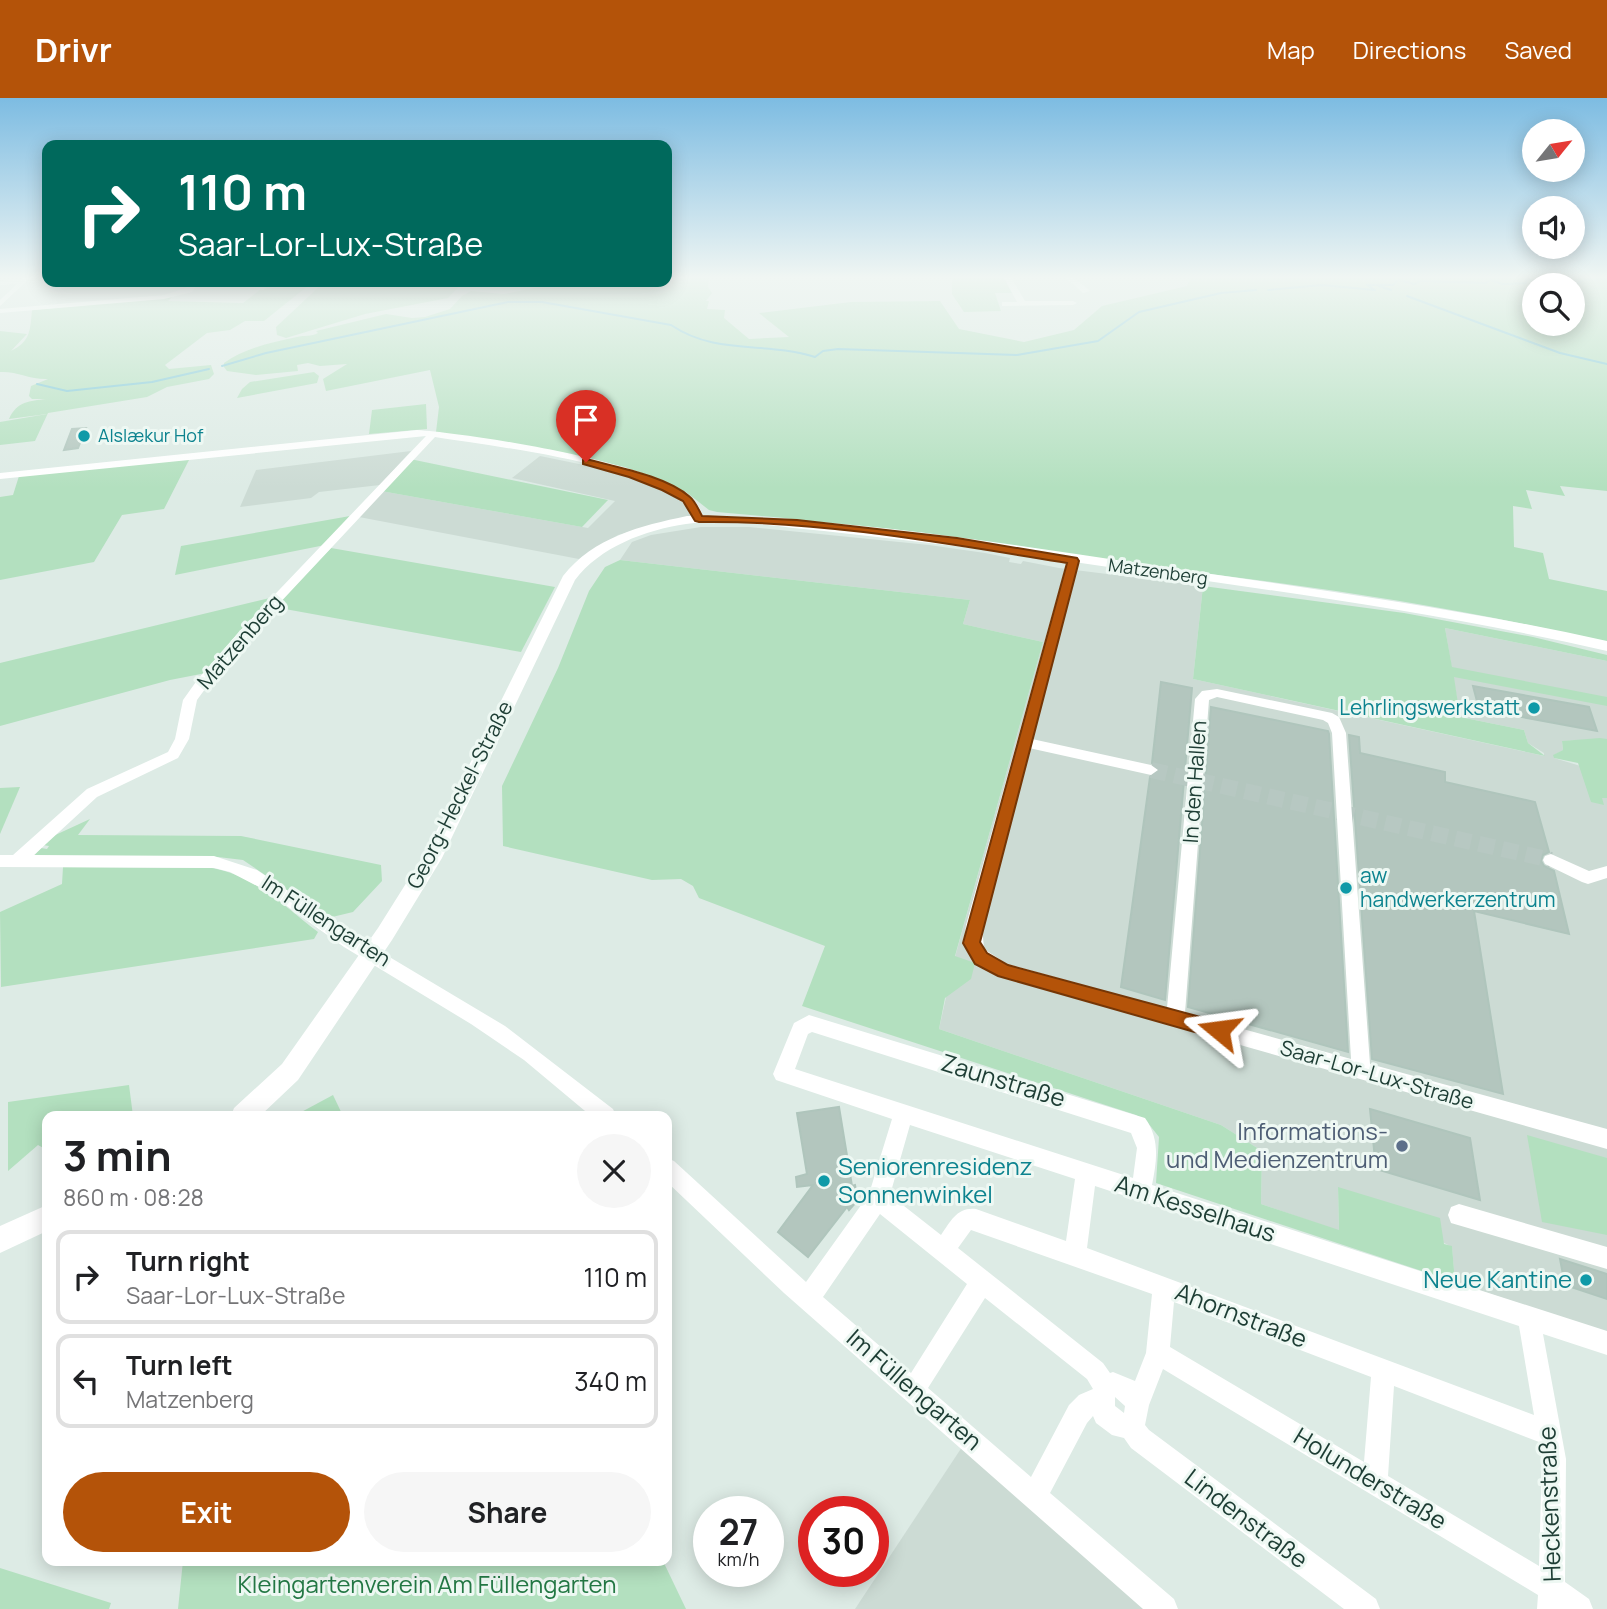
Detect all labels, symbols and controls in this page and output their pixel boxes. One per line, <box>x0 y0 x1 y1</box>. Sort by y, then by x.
text: Drivr <box>35 27 112 72</box>
text: Map <box>1267 33 1315 66</box>
text: Directions <box>1353 33 1466 66</box>
text: Saved <box>1504 33 1572 66</box>
north arrow <box>1522 119 1586 182</box>
map controls <box>1522 119 1585 336</box>
text: 110 m <box>178 158 307 225</box>
icon: right <box>63 168 154 259</box>
button: sound <box>1522 196 1585 259</box>
text: Saar-Lor-Lux-Straße <box>178 222 483 266</box>
button: search <box>1522 273 1585 336</box>
pin <box>556 390 616 462</box>
icon: arrive <box>567 401 605 439</box>
place label: Alslækur Hof <box>98 423 204 447</box>
marker: Alslækur Hof <box>76 428 92 444</box>
street label: Matzenberg <box>1107 552 1209 590</box>
street label: Matzenberg <box>190 588 288 695</box>
place label: Lehrlingswerkstatt <box>1339 693 1520 721</box>
street label: Georg-Heckel-Straße <box>400 696 519 893</box>
marker: Lehrlingswerkstatt <box>1526 700 1542 716</box>
street label: In den Hallen <box>1176 720 1212 844</box>
place label: aw handwerkerzentrum <box>1360 861 1556 913</box>
street label: Im Füllengarten <box>257 868 396 972</box>
marker: aw handwerkerzentrum <box>1338 880 1354 896</box>
position arrow <box>1182 993 1256 1067</box>
street label: Saar-Lor-Lux-Straße <box>1277 1033 1477 1115</box>
street label: Zaunstraße <box>937 1045 1070 1114</box>
place label: Informations- und Medienzentrum <box>1166 1114 1388 1175</box>
text: 3 min <box>63 1126 172 1184</box>
button: close <box>577 1134 651 1208</box>
marker: Informations- und Medienzentrum <box>1394 1138 1410 1154</box>
place label: Seniorenresidenz Sonnenwinkel <box>838 1149 1032 1210</box>
street label: Am Kesselhaus <box>1111 1166 1280 1249</box>
marker: Seniorenresidenz Sonnenwinkel <box>816 1173 832 1189</box>
text: 860 m · 08:28 <box>63 1181 204 1213</box>
text: Turn right <box>126 1243 250 1279</box>
icon: right <box>67 1258 105 1296</box>
text: 110 m <box>584 1259 647 1295</box>
place label: Neue Kantine <box>1423 1262 1572 1295</box>
marker: Neue Kantine <box>1578 1272 1594 1288</box>
street label: Ahornstraße <box>1171 1274 1312 1355</box>
text: Saar-Lor-Lux-Straße <box>126 1279 345 1311</box>
street label: Im Füllengarten <box>840 1321 990 1457</box>
text: Turn left <box>126 1347 233 1383</box>
icon: left <box>67 1362 105 1400</box>
text: 340 m <box>574 1363 647 1399</box>
text: Matzenberg <box>126 1383 254 1415</box>
street label: Holunderstraße <box>1288 1419 1454 1536</box>
street label: Heckenstraße <box>1529 1426 1568 1582</box>
street label: Lindenstraße <box>1179 1461 1315 1575</box>
button: Exit <box>63 1472 350 1552</box>
button: Share <box>364 1472 651 1552</box>
speed limit sign: 30 <box>798 1496 889 1587</box>
text: 27 <box>719 1508 758 1556</box>
text: km/h <box>718 1547 759 1571</box>
park label: Kleingartenverein Am Füllengarten <box>238 1567 616 1600</box>

